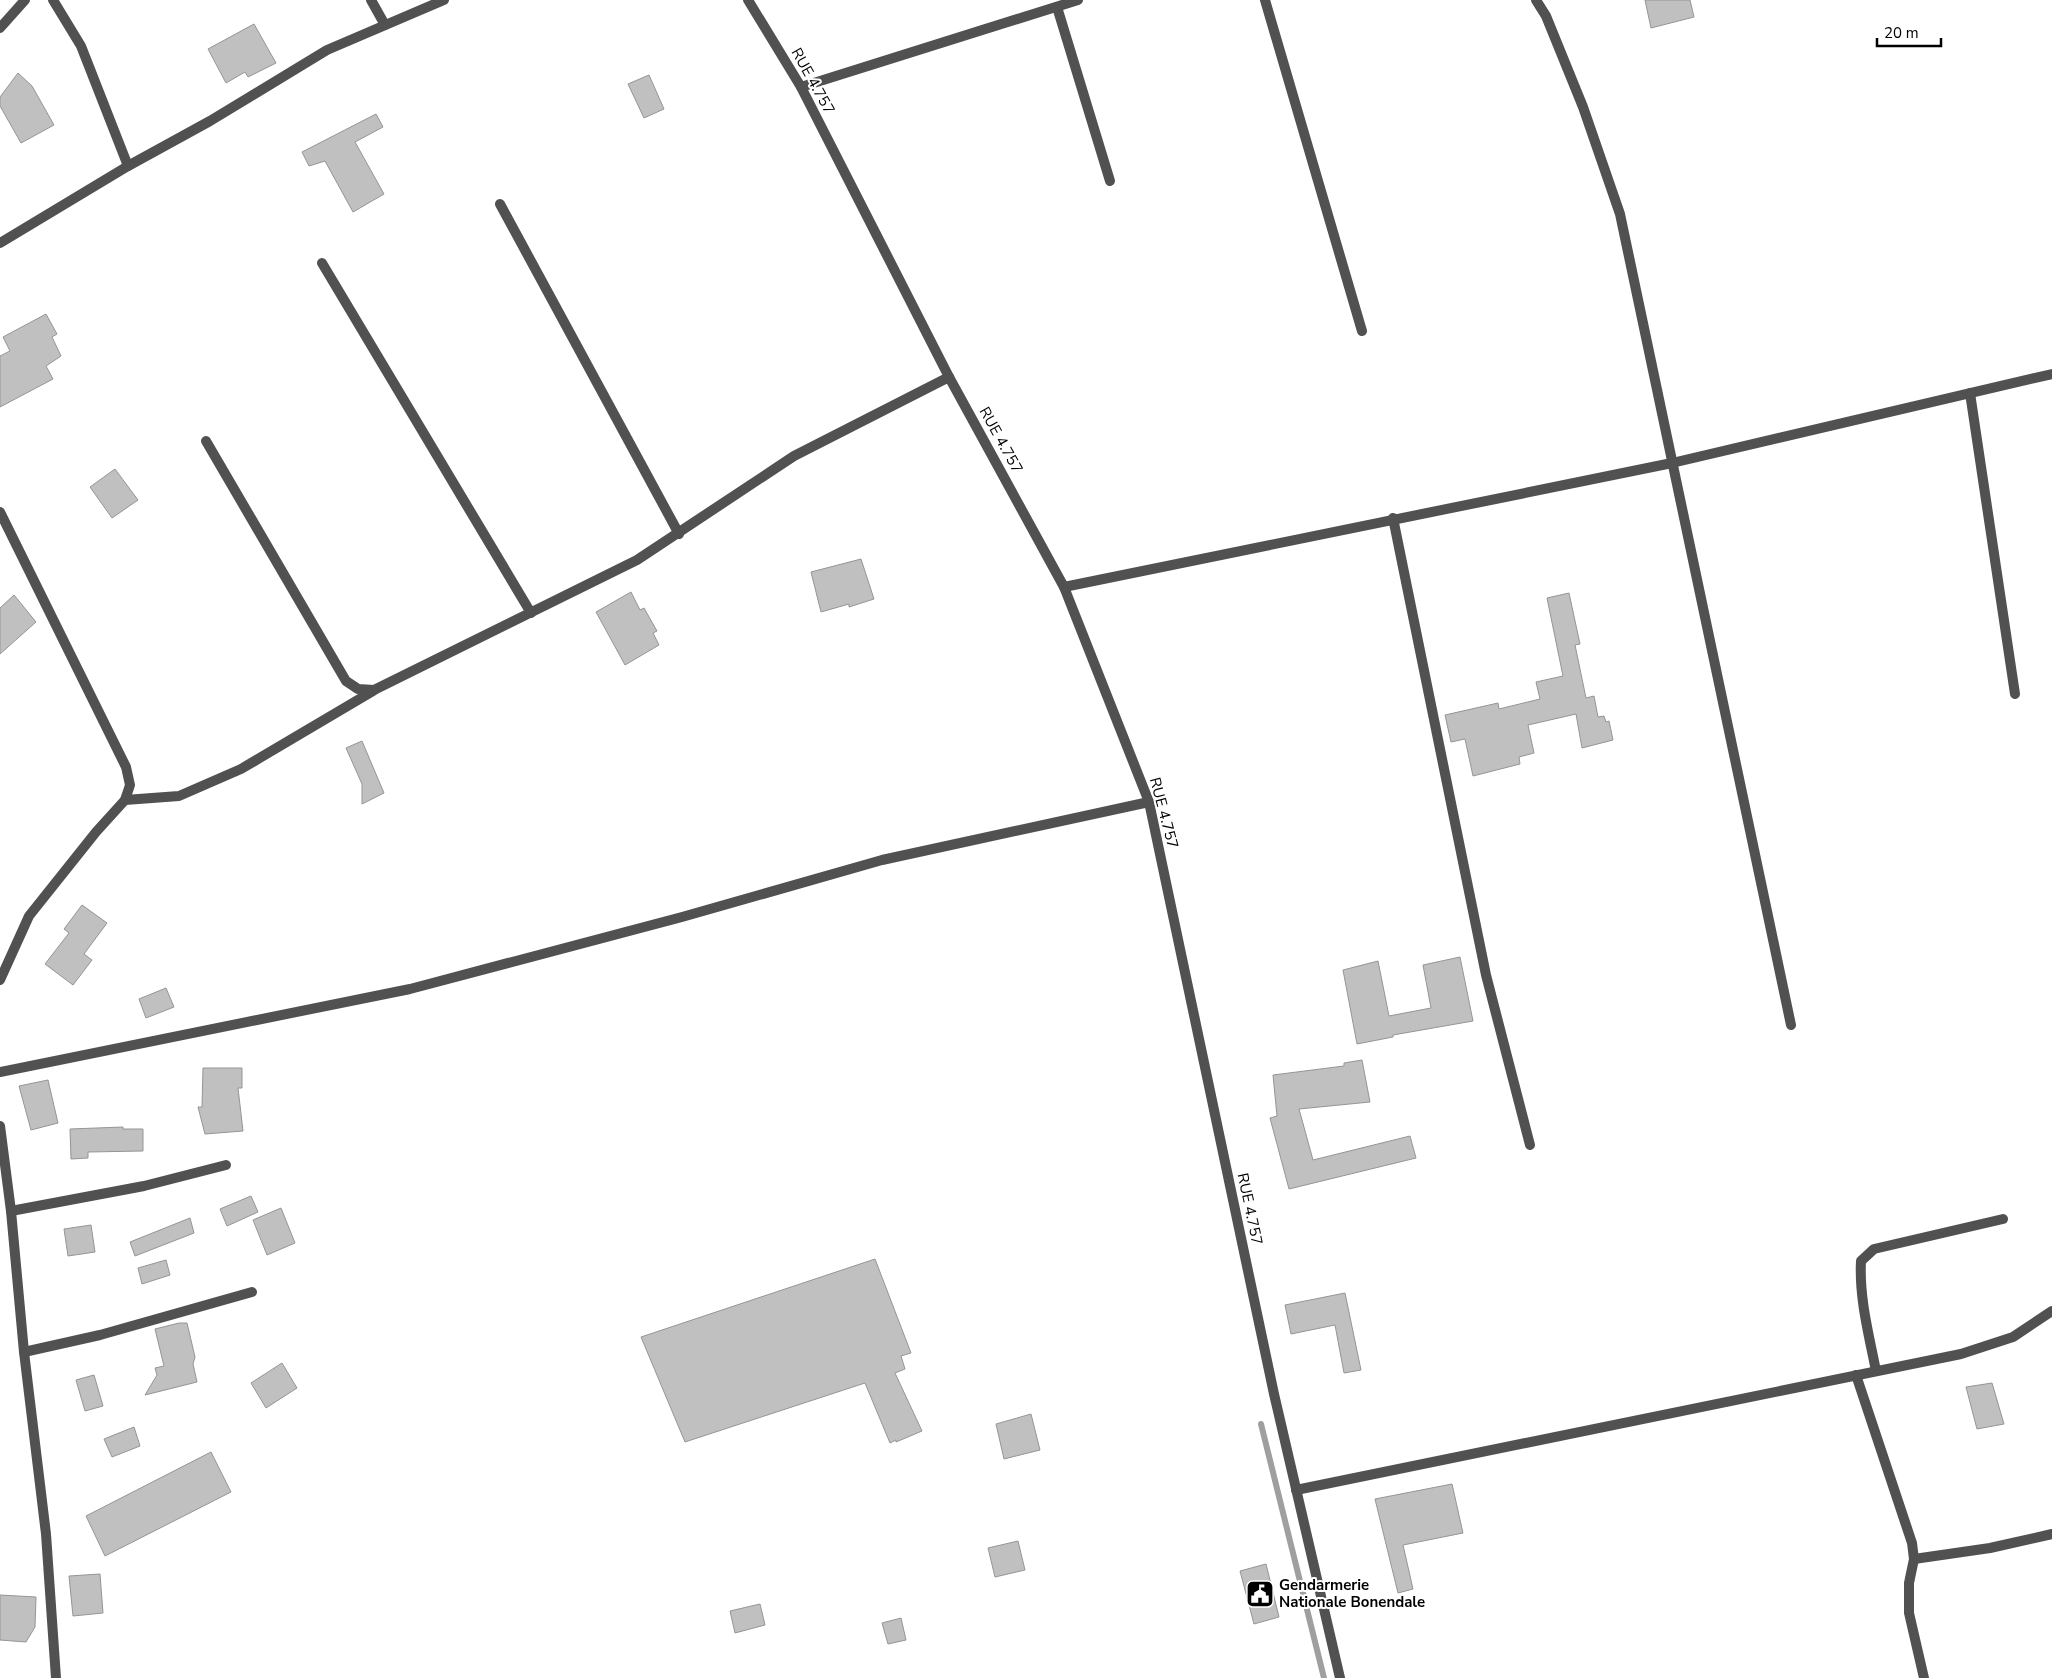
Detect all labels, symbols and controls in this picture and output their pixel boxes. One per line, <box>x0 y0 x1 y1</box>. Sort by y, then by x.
scale bar <box>1877 15 1941 47</box>
text: 20 m <box>1884 23 1919 43</box>
street label: RUE 4.757 <box>787 44 839 118</box>
street label: RUE 4.757 <box>975 403 1027 477</box>
street label: RUE 4.757 <box>1145 775 1183 851</box>
street label: RUE 4.757 <box>1233 1171 1267 1247</box>
place label: Gendarmerie Nationale Bonendale <box>1279 1575 1425 1612</box>
public building icon: Gendarmerie Nationale Bonendale <box>1245 1579 1275 1609</box>

